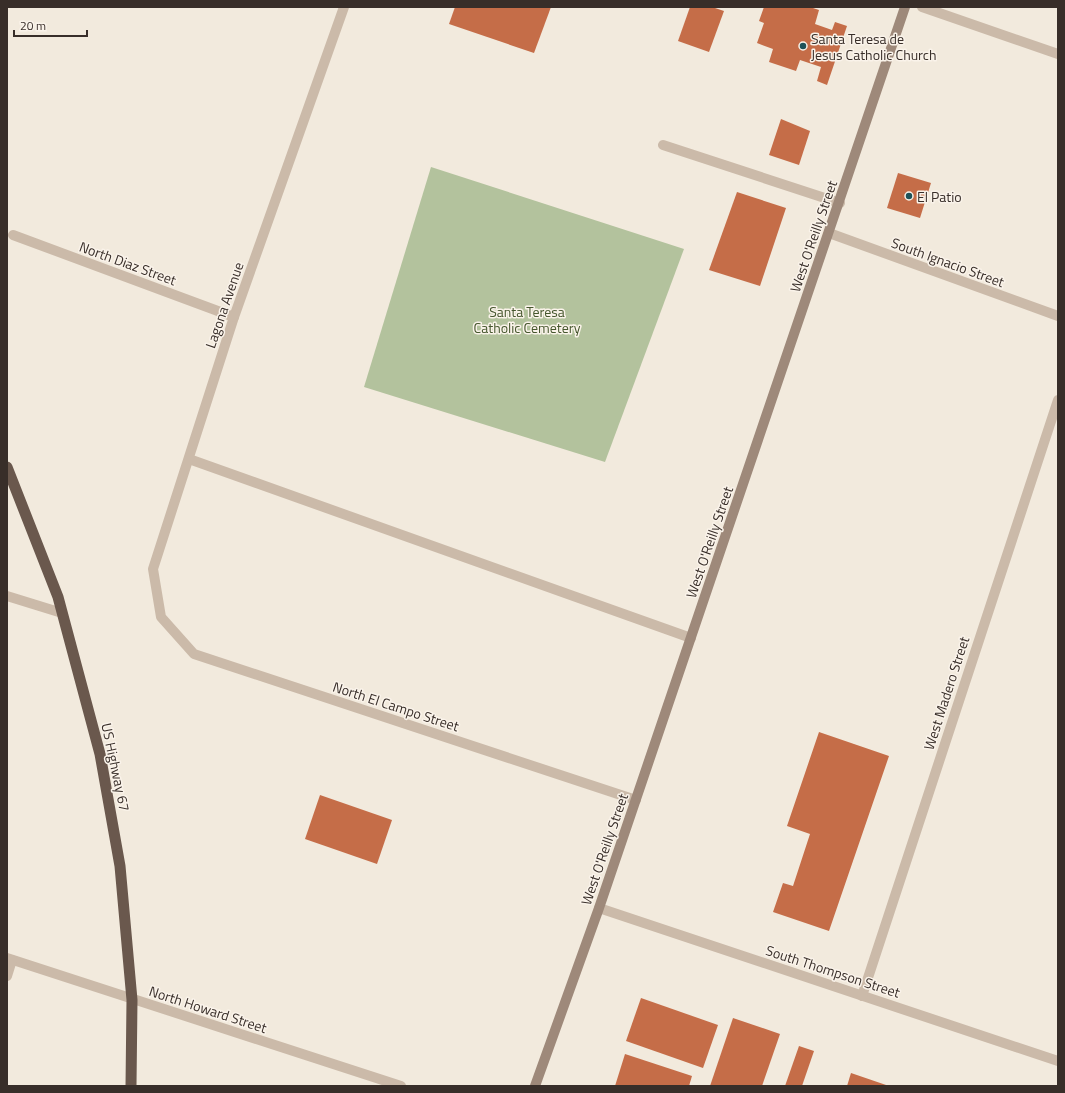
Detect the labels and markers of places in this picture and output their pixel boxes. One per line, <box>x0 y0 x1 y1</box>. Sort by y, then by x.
place label: Santa Teresa de Jesus Catholic Church <box>811 28 936 65</box>
marker: Santa Teresa de Jesus Catholic Church <box>798 41 808 51</box>
place label: El Patio <box>917 186 962 207</box>
marker: El Patio <box>904 191 914 201</box>

